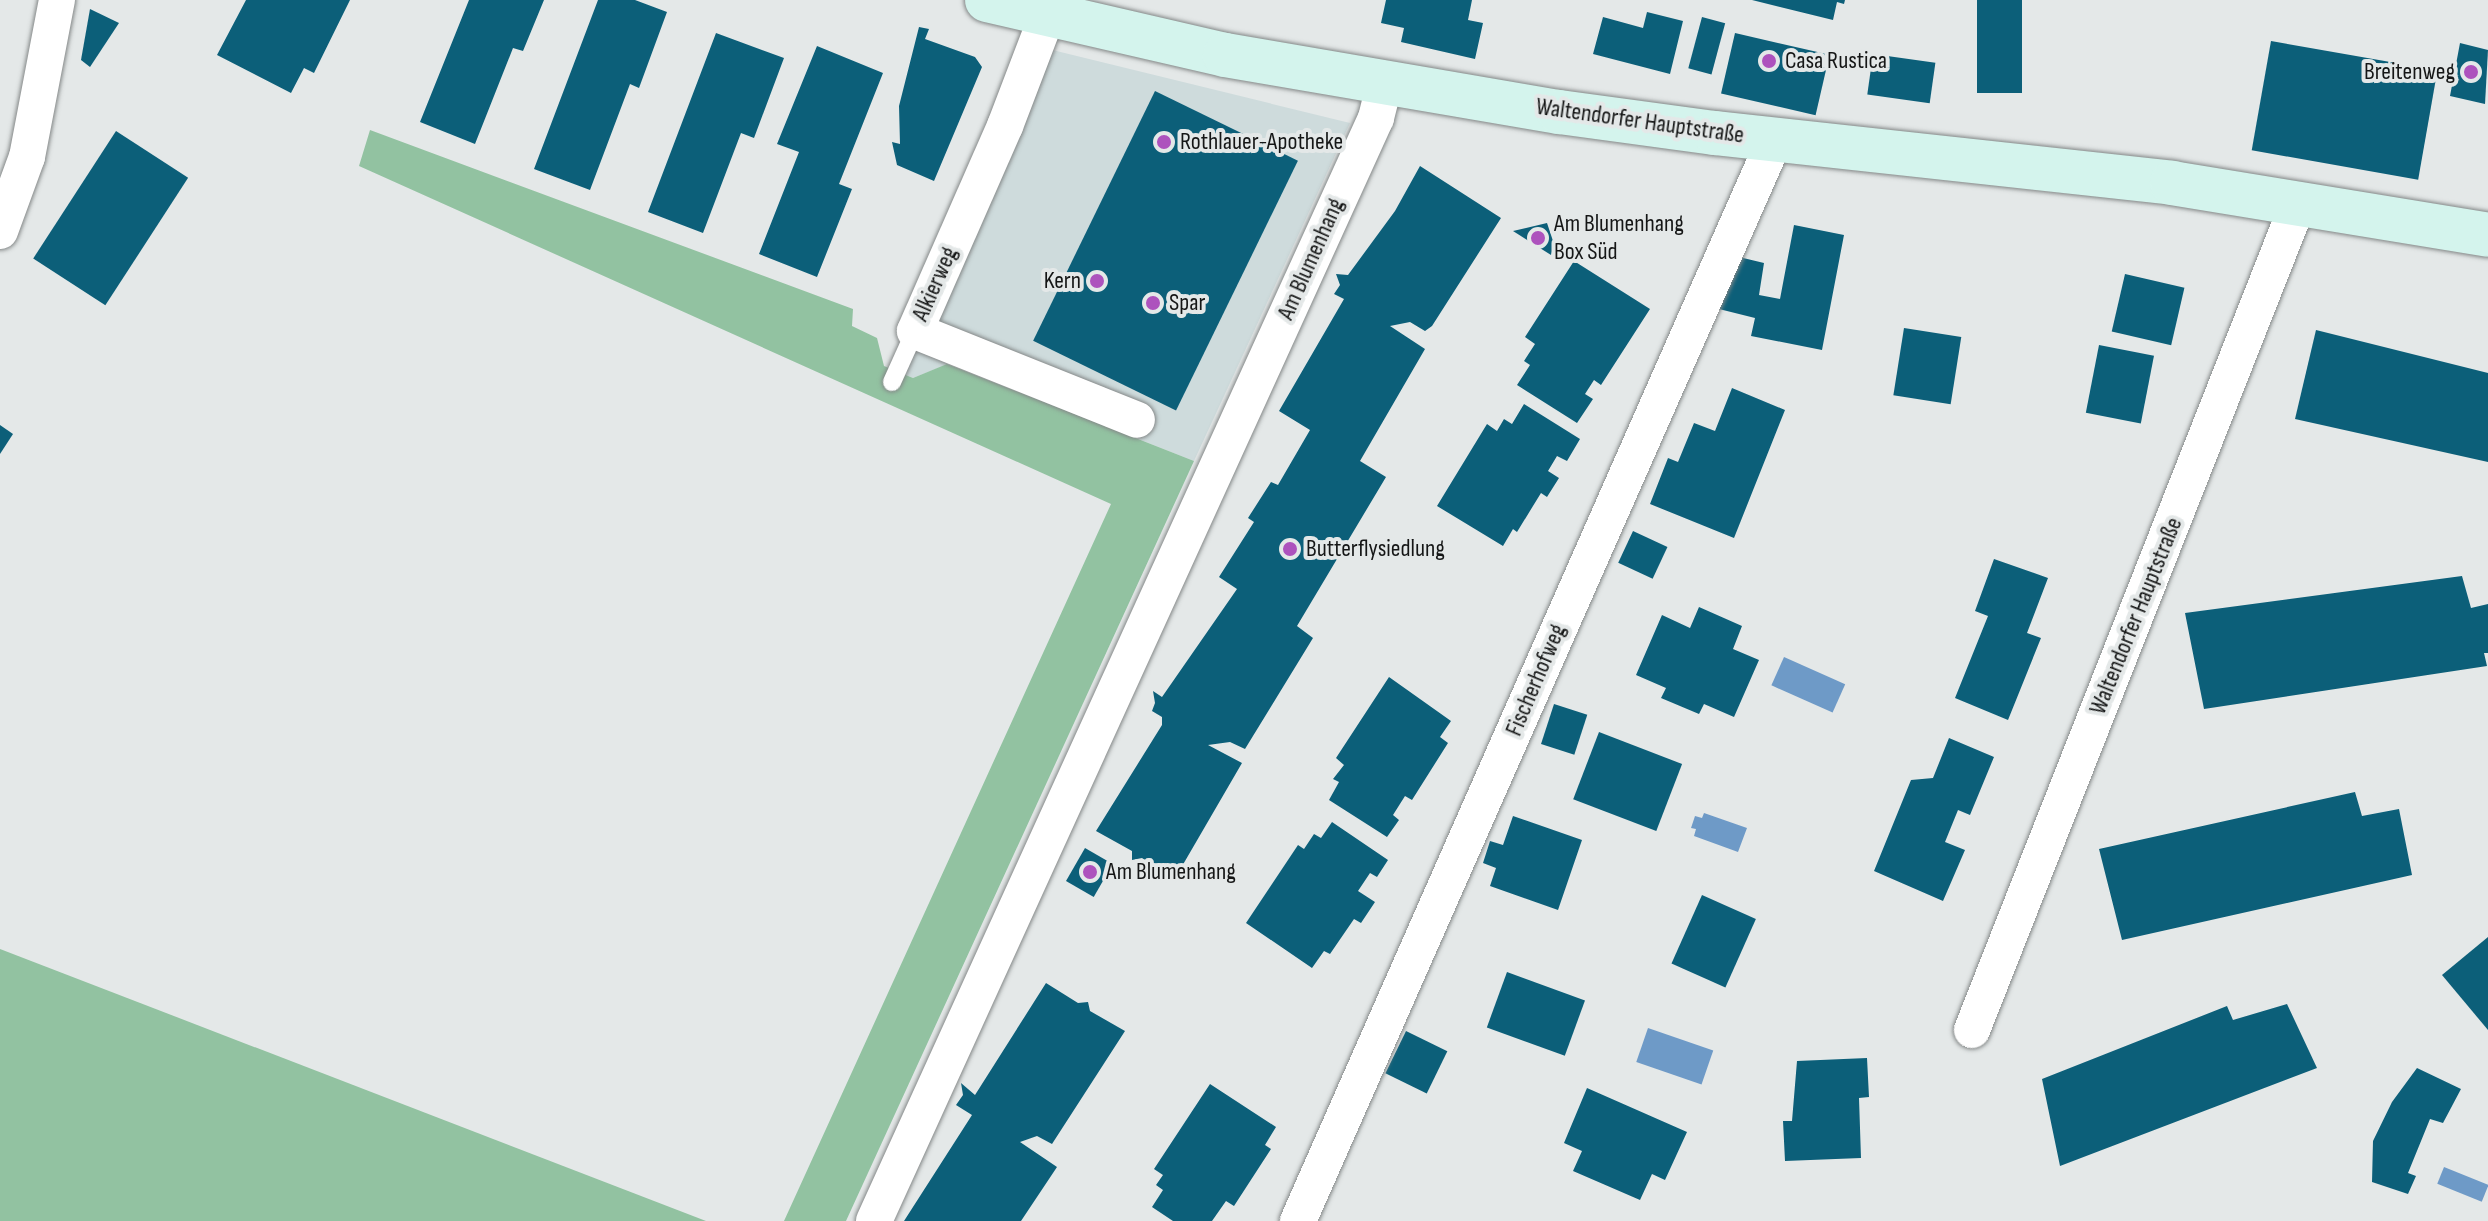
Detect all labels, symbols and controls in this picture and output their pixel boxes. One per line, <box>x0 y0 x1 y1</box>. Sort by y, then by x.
place label: Casa Rustica <box>1785 47 1887 75</box>
marker: Casa Rustica <box>1760 52 1778 70</box>
place label: Breitenweg <box>2364 58 2455 86</box>
marker: Breitenweg <box>2462 63 2480 81</box>
street label: Waltendorfer Hauptstraße <box>1534 92 1746 150</box>
place label: Rothlauer-Apotheke <box>1180 128 1343 156</box>
marker: Rothlauer-Apotheke <box>1155 133 1173 151</box>
street label: Am Blumenhang <box>1271 194 1351 324</box>
place label: Am Blumenhang Box Süd <box>1554 210 1684 266</box>
marker: Am Blumenhang Box Süd <box>1529 229 1547 247</box>
street label: Alkierweg <box>906 242 964 326</box>
place label: Kern <box>1044 267 1081 295</box>
marker: Kern <box>1088 272 1106 290</box>
place label: Spar <box>1169 289 1205 317</box>
marker: Spar <box>1144 294 1162 312</box>
street label: Waltendorfer Hauptstraße <box>2083 513 2189 719</box>
place label: Butterflysiedlung <box>1306 535 1445 563</box>
marker: Butterflysiedlung <box>1281 540 1299 558</box>
street label: Fischerhofweg <box>1500 620 1572 740</box>
place label: Am Blumenhang <box>1106 858 1236 886</box>
marker: Am Blumenhang <box>1081 863 1099 881</box>

